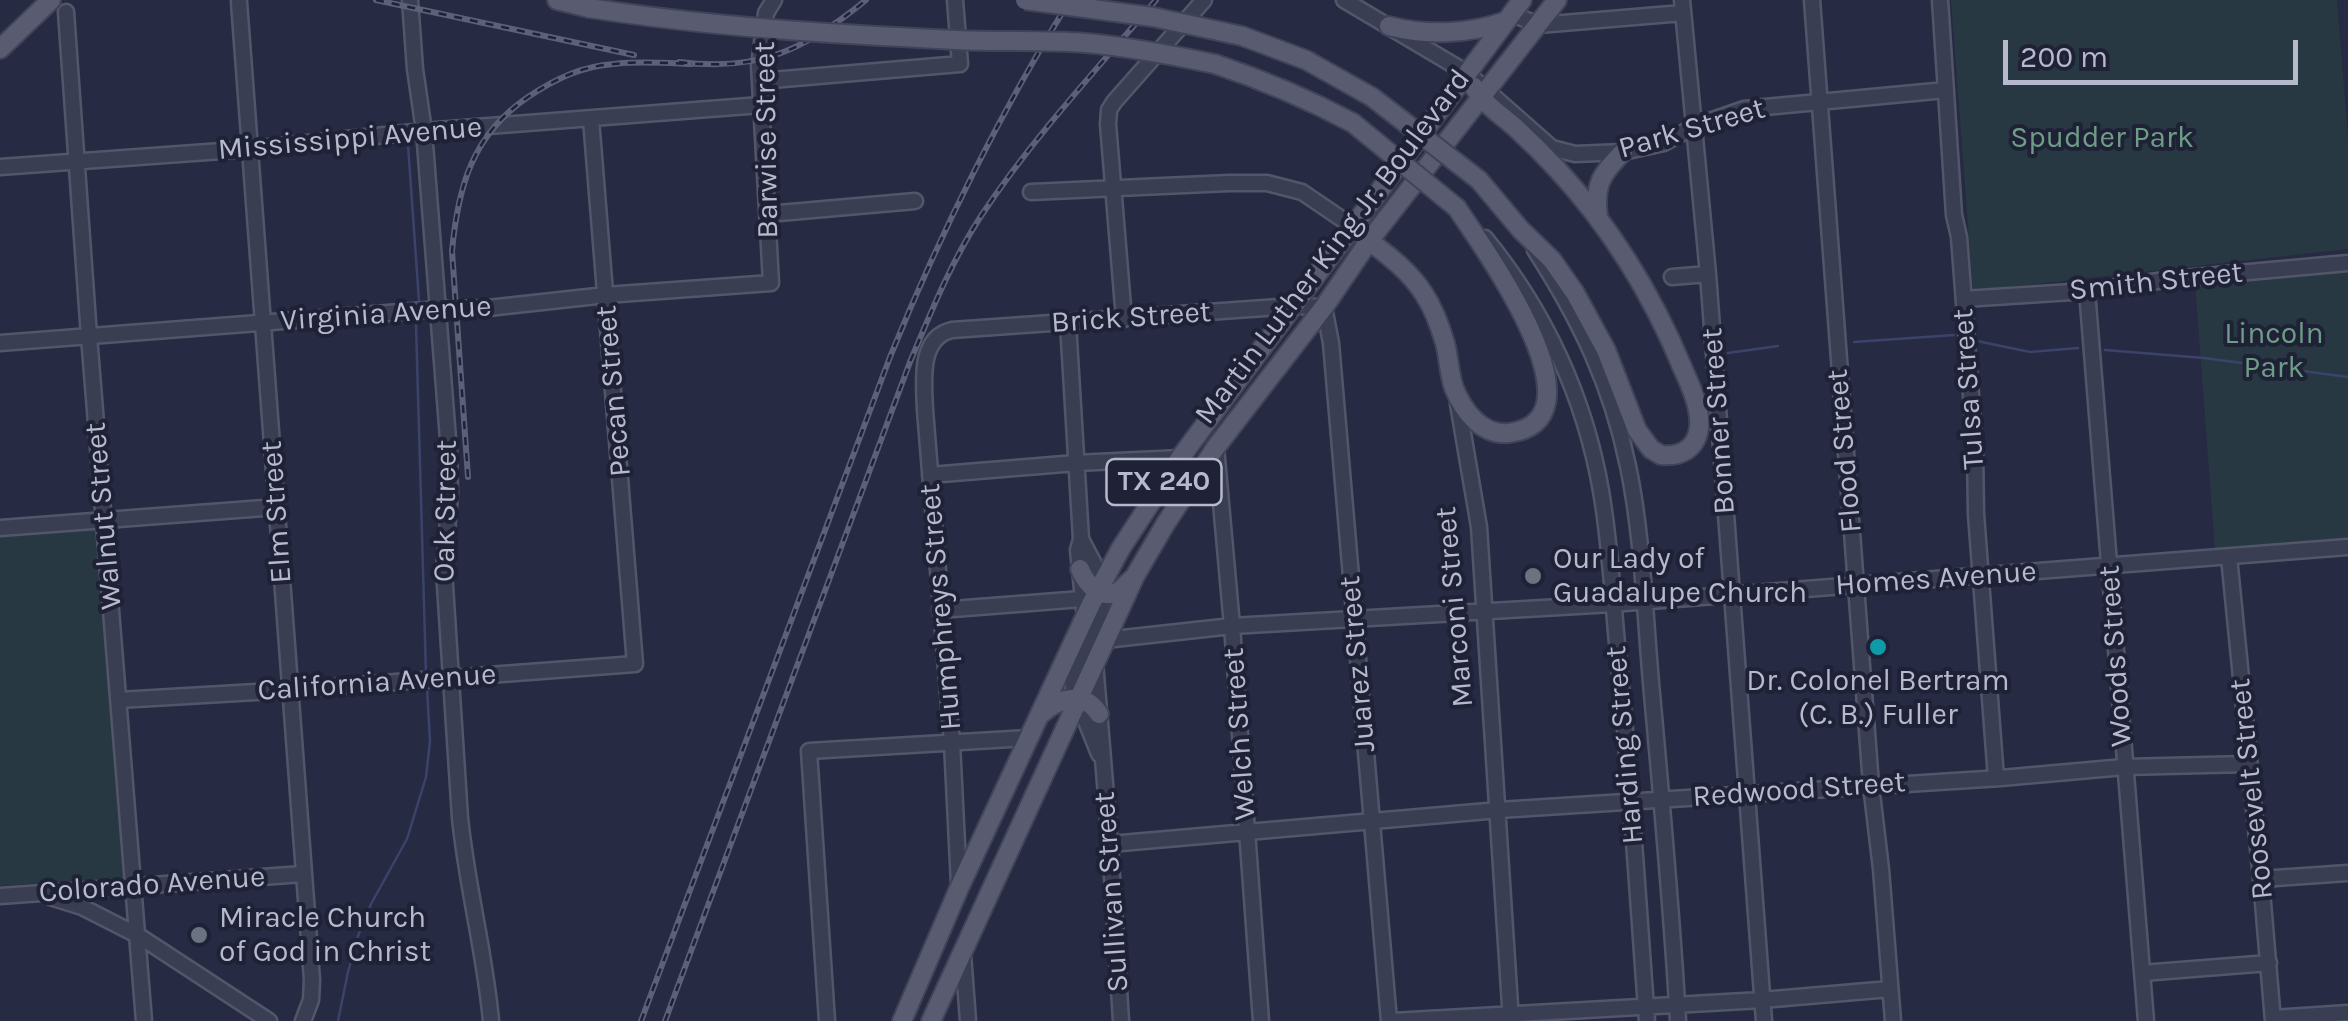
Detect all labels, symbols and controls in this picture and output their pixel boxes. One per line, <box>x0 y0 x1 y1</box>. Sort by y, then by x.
scale bar <box>2008 20 2303 82</box>
text: 200 m <box>2020 39 2108 75</box>
street label: Barwise Street <box>747 41 787 239</box>
street label: Martin Luther King Jr. Boulevard <box>1188 62 1478 432</box>
street label: Park Street <box>1615 91 1769 167</box>
street label: Mississippi Avenue <box>216 110 484 168</box>
park label: Spudder Park <box>2010 120 2194 156</box>
street label: Smith Street <box>2068 255 2244 309</box>
street label: Virginia Avenue <box>279 289 493 339</box>
street label: Brick Street <box>1050 294 1212 342</box>
street label: Pecan Street <box>589 304 639 478</box>
street label: Tulsa Street <box>1945 307 1993 471</box>
park label: Lincoln Park <box>2224 316 2324 386</box>
street label: Bonner Street <box>1695 326 1743 516</box>
street label: Flood Street <box>1820 368 1870 534</box>
street label: Walnut Street <box>78 421 130 611</box>
street label: Elm Street <box>254 440 300 584</box>
street label: Oak Street <box>427 440 465 582</box>
road number: TX 240 <box>1106 459 1222 505</box>
street label: Humphreys Street <box>912 482 970 732</box>
street label: Marconi Street <box>1428 505 1482 709</box>
place label: Our Lady of Guadalupe Church <box>1553 541 1807 612</box>
street label: Homes Avenue <box>1834 554 2038 604</box>
street label: Woods Street <box>2092 564 2140 748</box>
marker: Our Lady of Guadalupe Church <box>1522 565 1544 587</box>
street label: Juarez Street <box>1332 574 1384 754</box>
marker: Dr. Colonel Bertram (C. B.) Fuller <box>1867 636 1889 658</box>
street label: Harding Street <box>1598 644 1652 846</box>
street label: Welch Street <box>1216 647 1264 821</box>
street label: California Avenue <box>256 657 498 709</box>
place label: Dr. Colonel Bertram (C. B.) Fuller <box>1746 663 2010 734</box>
street label: Roosevelt Street <box>2222 677 2282 901</box>
street label: Redwood Street <box>1691 765 1907 815</box>
street label: Sullivan Street <box>1087 790 1137 994</box>
street label: Colorado Avenue <box>38 859 266 911</box>
place label: Miracle Church of God in Christ <box>219 900 431 970</box>
marker: Miracle Church of God in Christ <box>188 924 210 946</box>

